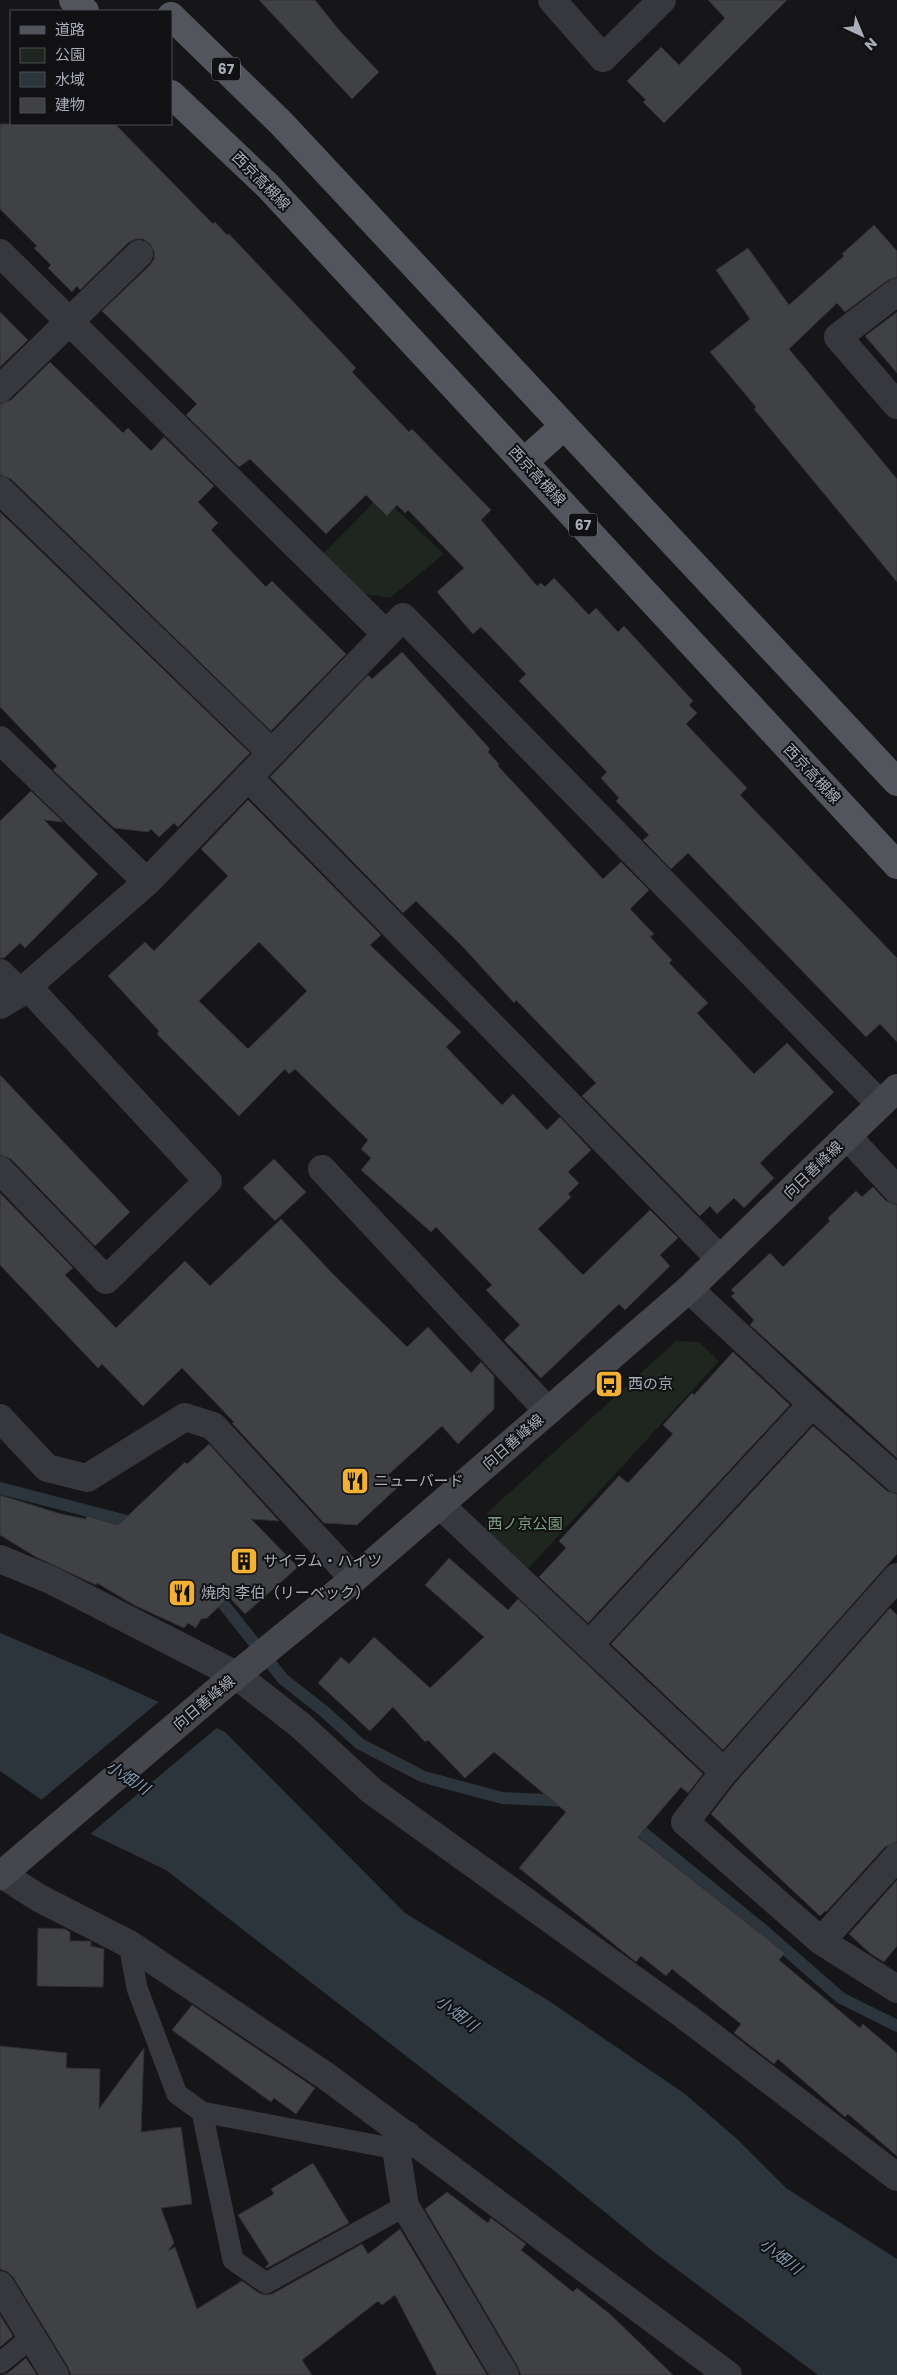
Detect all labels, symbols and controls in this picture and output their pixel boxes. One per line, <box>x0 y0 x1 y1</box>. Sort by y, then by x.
legend <box>10 10 172 125</box>
north arrow <box>837 10 887 60</box>
text: 道路 <box>55 19 85 40</box>
text: N <box>860 34 882 55</box>
text: 公園 <box>55 44 85 65</box>
road number: 67 <box>212 58 240 80</box>
text: 水域 <box>55 69 85 90</box>
text: 建物 <box>55 94 85 115</box>
street label: 西京高槻線 <box>227 147 295 215</box>
street label: 西京高槻線 <box>504 441 571 510</box>
road number: 67 <box>569 514 597 536</box>
street label: 西京高槻線 <box>779 739 846 808</box>
street label: 向日善峰線 <box>778 1136 847 1203</box>
bus stop icon: 西の京 <box>594 1369 624 1399</box>
place label: 西の京 <box>628 1373 673 1394</box>
street label: 向日善峰線 <box>477 1409 548 1474</box>
restaurant icon: ニューバード <box>340 1466 370 1496</box>
place label: ニューバード <box>374 1470 464 1491</box>
park label: 西ノ京公園 <box>487 1513 563 1534</box>
building icon: サイラム・ハイツ <box>229 1546 259 1576</box>
place label: サイラム・ハイツ <box>263 1550 382 1571</box>
restaurant icon: 焼肉 李伯（リーベック） <box>167 1578 197 1608</box>
place label: 焼肉 李伯（リーベック） <box>201 1582 370 1603</box>
street label: 向日善峰線 <box>168 1670 239 1735</box>
water label: 小畑川 <box>101 1755 156 1801</box>
water label: 小畑川 <box>431 1990 484 2038</box>
water label: 小畑川 <box>755 2233 808 2281</box>

